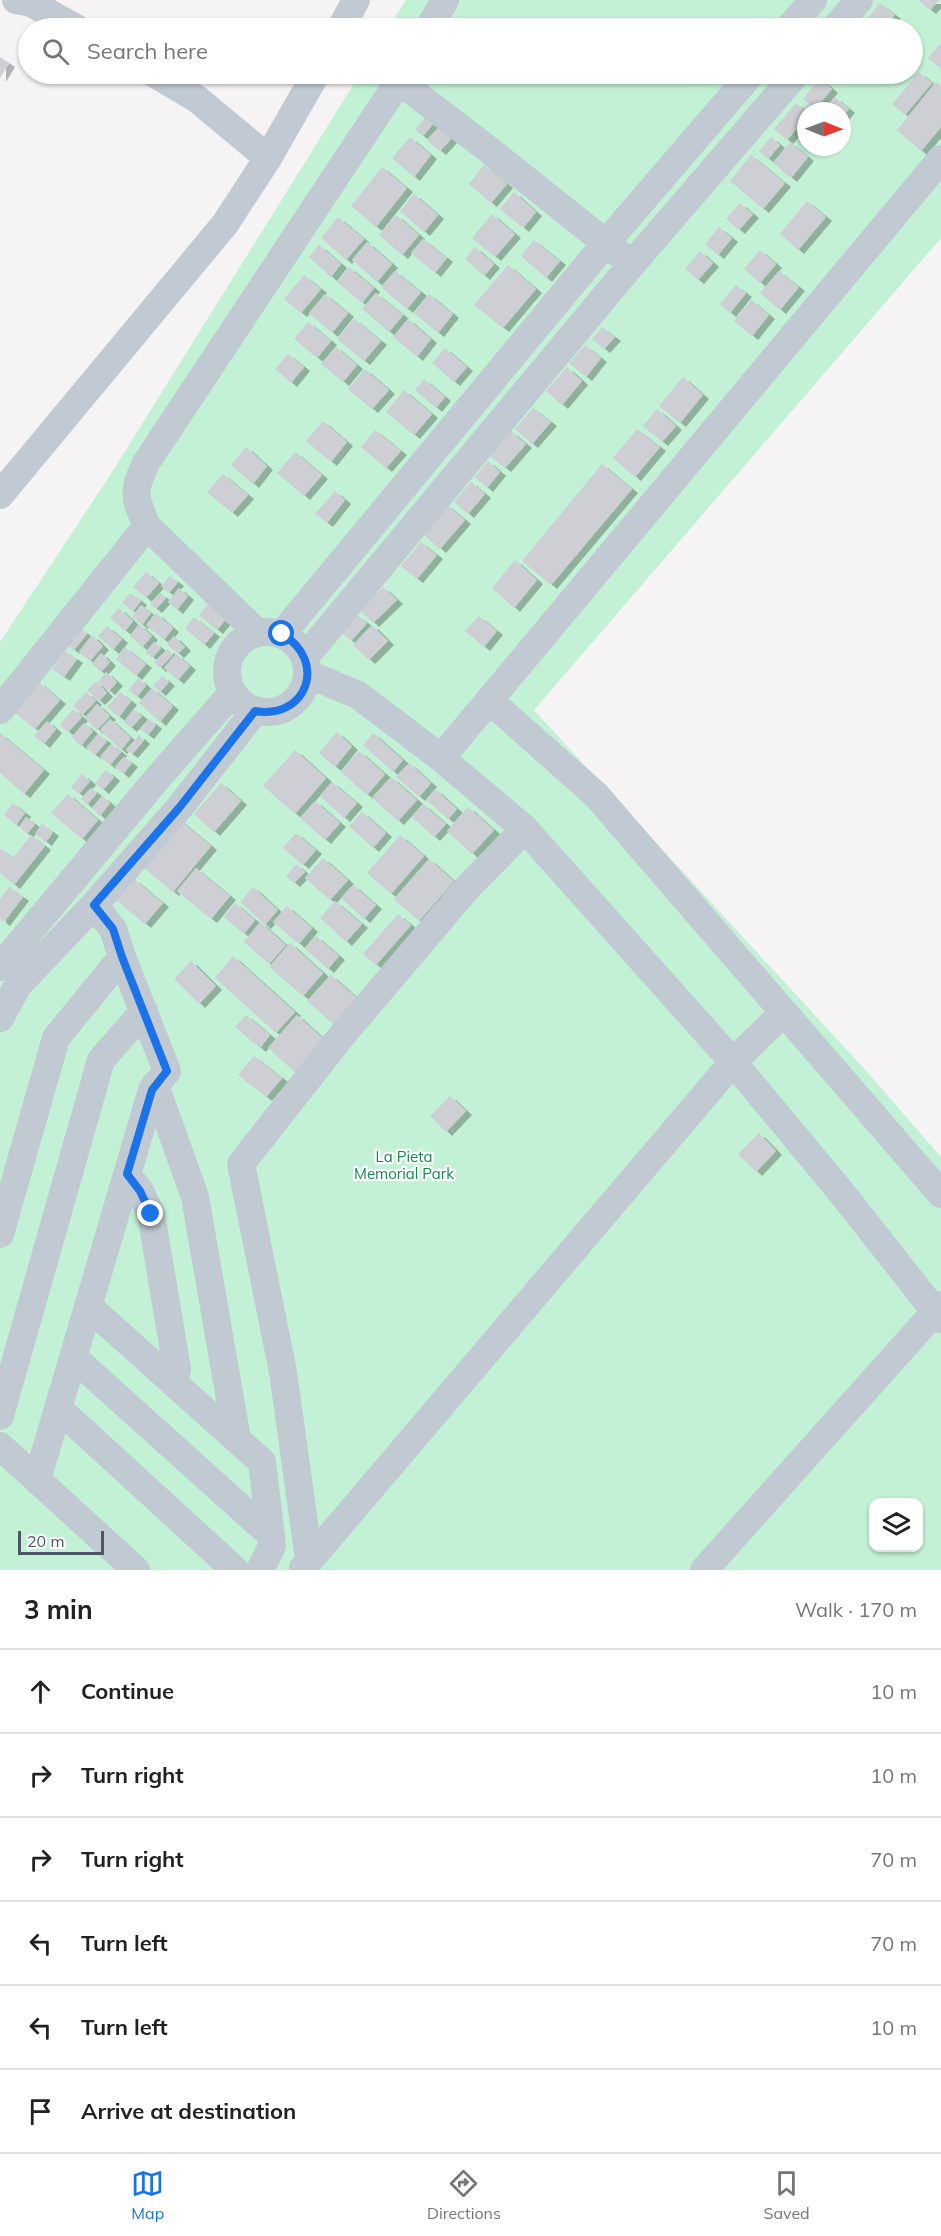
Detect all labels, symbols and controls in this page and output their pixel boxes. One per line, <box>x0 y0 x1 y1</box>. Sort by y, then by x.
search box <box>18 18 923 84</box>
icon: search <box>39 35 72 68</box>
text: Search here <box>87 37 208 65</box>
north arrow <box>797 102 851 156</box>
route start <box>268 620 294 646</box>
park label: La Pieta Memorial Park <box>354 1147 454 1183</box>
route end <box>137 1200 163 1226</box>
map controls <box>869 1498 923 1552</box>
button: layers <box>869 1498 923 1552</box>
scale bar <box>18 1528 104 1556</box>
text: 20 m <box>27 1531 64 1551</box>
text: 3 min <box>24 1593 93 1626</box>
text: Walk · 170 m <box>795 1597 917 1622</box>
icon: ahead <box>24 1675 57 1708</box>
text: Continue <box>81 1677 174 1705</box>
text: 10 m <box>870 1679 917 1704</box>
icon: right <box>24 1759 57 1792</box>
text: Turn right <box>81 1761 184 1789</box>
text: 10 m <box>870 1763 917 1788</box>
icon: right <box>24 1843 57 1876</box>
text: Turn right <box>81 1845 184 1873</box>
text: 70 m <box>870 1847 917 1872</box>
icon: left <box>24 1927 57 1960</box>
text: Turn left <box>81 1929 168 1957</box>
text: 70 m <box>870 1931 917 1956</box>
icon: left <box>24 2011 57 2044</box>
text: Turn left <box>81 2013 168 2041</box>
text: 10 m <box>870 2015 917 2040</box>
icon: arrive <box>24 2095 57 2128</box>
text: Arrive at destination <box>81 2097 296 2125</box>
tab: Map <box>131 2167 164 2223</box>
tab: Directions <box>427 2167 501 2223</box>
tab: Saved <box>764 2167 810 2223</box>

